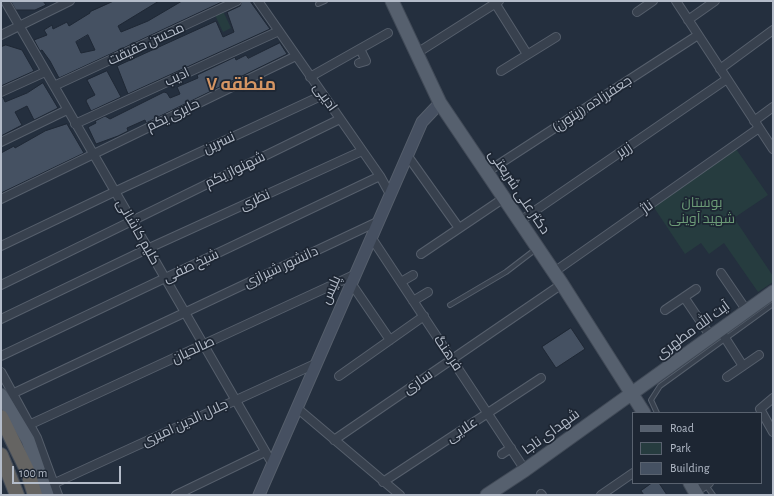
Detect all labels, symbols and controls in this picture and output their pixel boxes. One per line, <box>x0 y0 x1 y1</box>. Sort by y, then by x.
street label: محسن حقیقت <box>105 19 187 69</box>
street label: ادیب <box>162 64 192 90</box>
street label: جعفرزاده (زیتون) <box>549 72 635 136</box>
district label: منطقه ۷ <box>206 74 276 96</box>
street label: ادیبی <box>309 80 341 114</box>
street label: حایری یکم <box>144 95 202 135</box>
street label: نسرین <box>200 128 238 158</box>
street label: زریر <box>613 139 635 161</box>
street label: دکتر علی شریعتی <box>485 147 553 237</box>
street label: شهنواز یکم <box>202 148 268 192</box>
street label: نظری <box>237 186 273 214</box>
park label: بوستان شهید آوینی <box>669 195 735 228</box>
street label: کلیم کاشانی <box>112 196 164 268</box>
street label: ناژ <box>637 197 657 217</box>
street label: دانشور شیرازی <box>241 242 321 292</box>
street label: شیخ صفی <box>160 246 222 286</box>
street label: پلیس <box>317 273 345 307</box>
street label: آیت الله مطهری <box>653 297 733 363</box>
street label: فرهنگ <box>430 332 466 374</box>
street label: صالحیان <box>169 333 217 367</box>
street label: ساری <box>400 366 436 398</box>
street label: جلال الدین امیری <box>139 396 231 450</box>
street label: شهدای ناجا <box>519 406 583 458</box>
legend <box>632 412 762 484</box>
street label: علایی <box>443 414 481 446</box>
text: Road <box>670 422 694 434</box>
text: Park <box>670 442 691 454</box>
scale bar <box>14 458 123 484</box>
text: Building <box>670 462 710 474</box>
text: 100 m <box>19 467 47 479</box>

